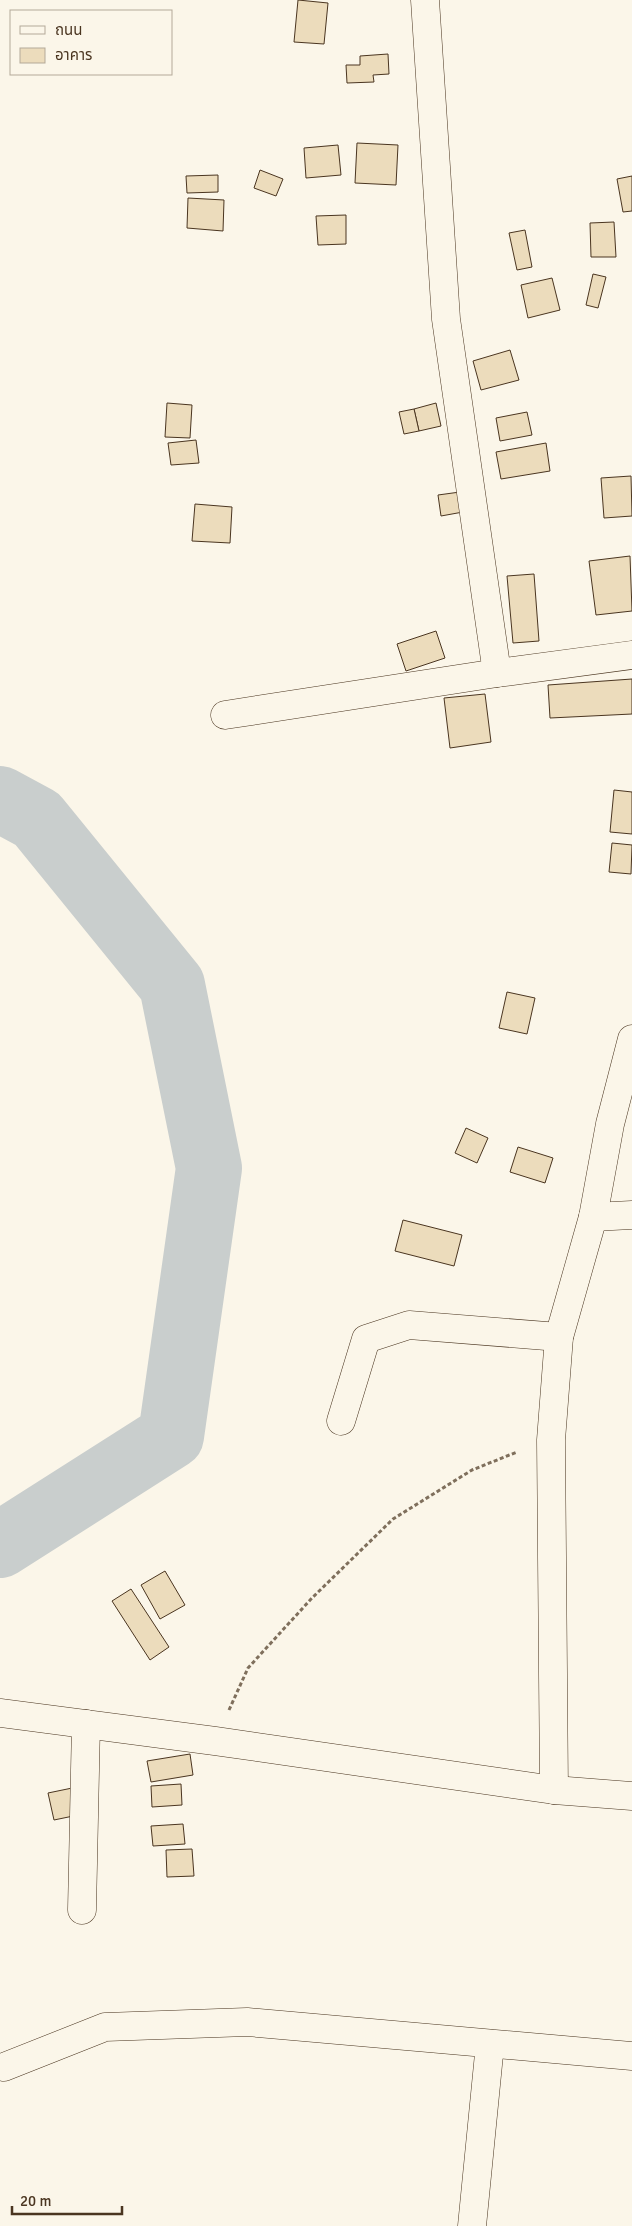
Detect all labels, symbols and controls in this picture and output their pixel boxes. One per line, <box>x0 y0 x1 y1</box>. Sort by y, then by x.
legend <box>10 10 172 75</box>
text: ถนน <box>55 21 82 39</box>
text: อาคาร <box>55 46 92 64</box>
scale bar <box>12 2184 122 2216</box>
text: 20 m <box>20 2192 51 2210</box>

